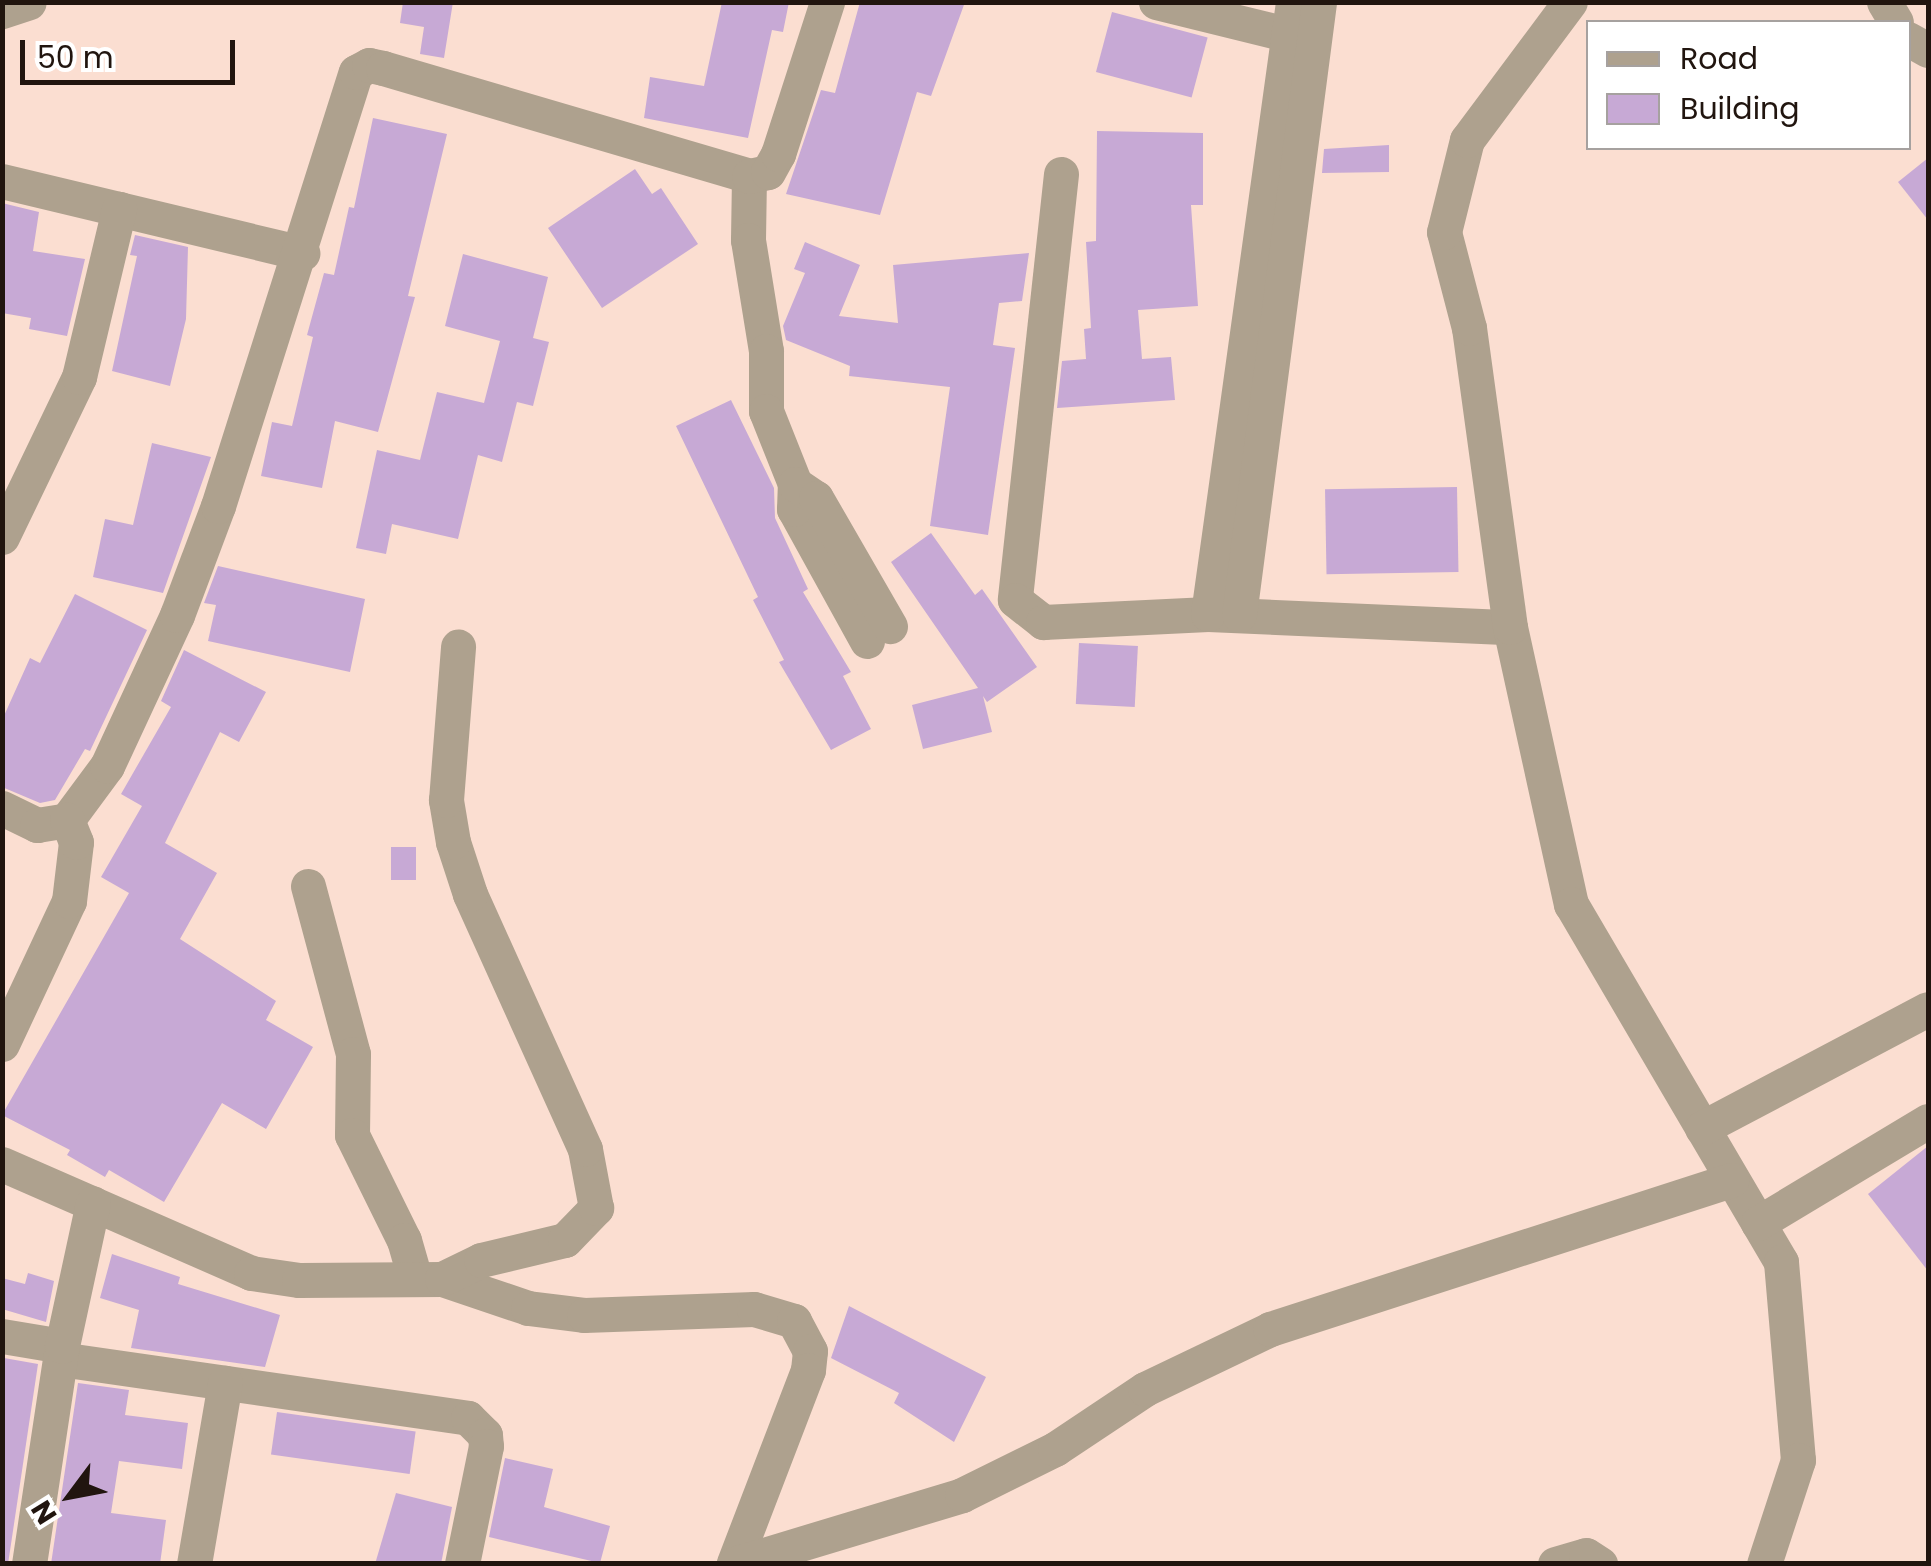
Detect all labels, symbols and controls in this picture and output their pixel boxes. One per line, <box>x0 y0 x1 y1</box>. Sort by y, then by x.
scale bar <box>25 20 240 82</box>
legend <box>1586 20 1911 150</box>
text: 50 m <box>37 36 114 79</box>
text: Road <box>1680 37 1758 80</box>
text: Building <box>1680 87 1800 130</box>
north arrow <box>20 1446 120 1546</box>
text: N <box>22 1493 66 1531</box>

